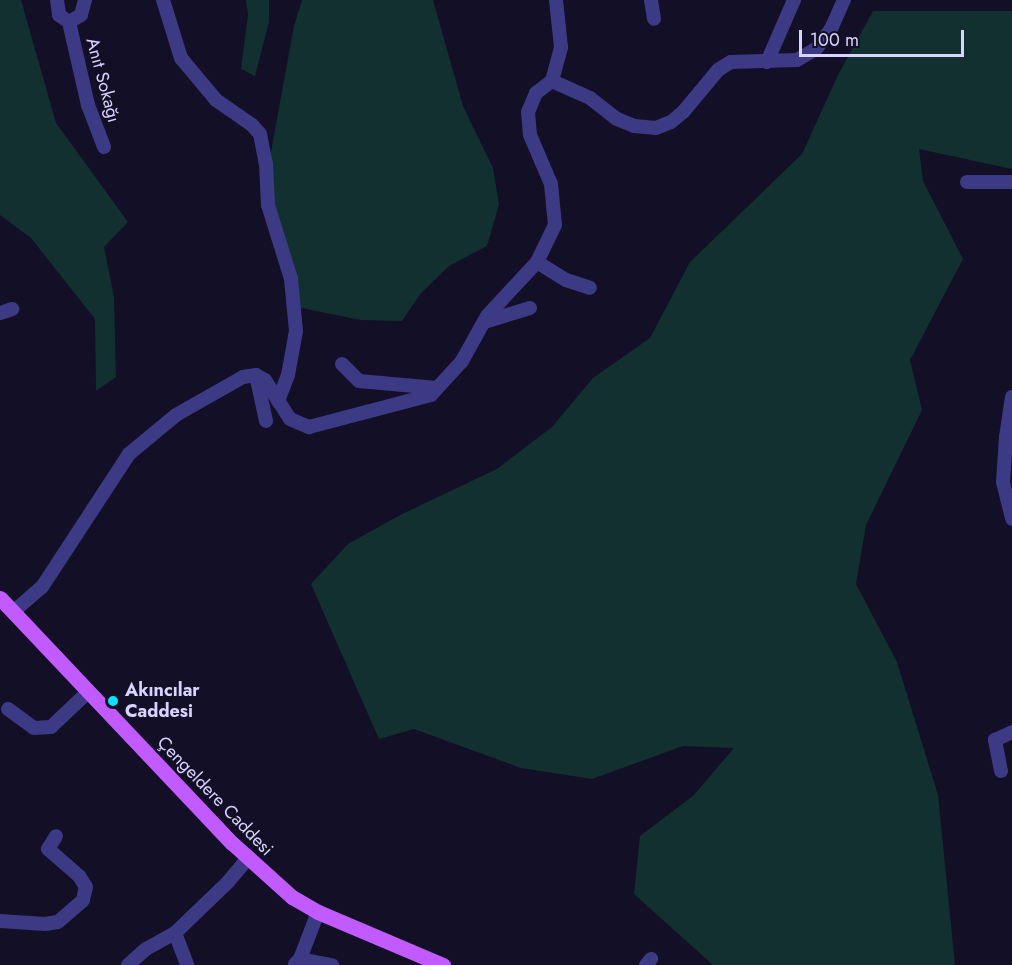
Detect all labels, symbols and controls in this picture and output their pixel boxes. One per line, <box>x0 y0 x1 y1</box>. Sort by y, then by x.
scale bar <box>802 18 967 56</box>
text: 100 m <box>810 27 859 53</box>
street label: Anıt Sokağı <box>81 35 125 125</box>
place label: Akıncılar Caddesi <box>125 680 200 722</box>
marker: Akıncılar Caddesi <box>106 694 120 708</box>
street label: Çengeldere Caddesi <box>153 732 277 860</box>

